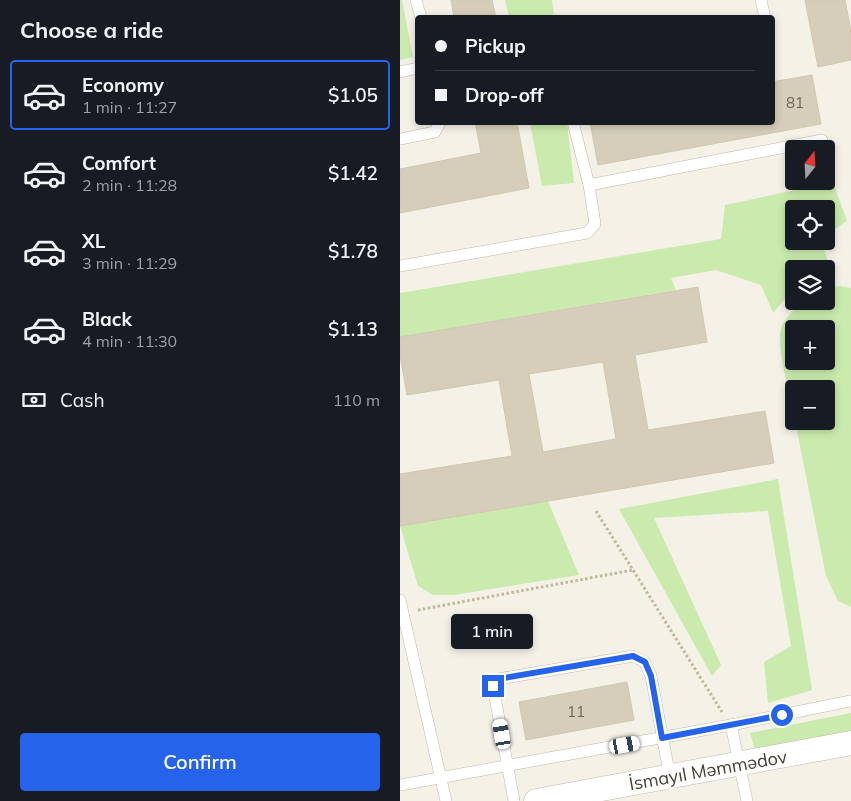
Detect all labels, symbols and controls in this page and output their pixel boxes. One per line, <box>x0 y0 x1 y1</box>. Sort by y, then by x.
text: Choose a ride <box>20 16 163 44</box>
text: Pickup <box>465 34 526 58</box>
icon: car <box>22 73 67 118</box>
text: Economy <box>82 73 164 97</box>
text: $1.05 <box>328 83 378 107</box>
text: Drop-off <box>465 83 543 107</box>
house number: 81 <box>786 93 804 112</box>
text: 1 min · 11:27 <box>82 97 177 117</box>
north arrow <box>785 140 835 190</box>
map controls <box>785 140 835 430</box>
icon: car <box>22 151 67 196</box>
text: Comfort <box>82 151 156 175</box>
text: $1.42 <box>328 161 378 185</box>
text: 2 min · 11:28 <box>82 175 177 195</box>
button: locate <box>785 200 835 250</box>
icon: car <box>22 229 67 274</box>
text: XL <box>82 229 105 253</box>
text: $1.78 <box>328 239 378 263</box>
text: 3 min · 11:29 <box>82 253 177 273</box>
button: layers <box>785 260 835 310</box>
icon: car <box>22 307 67 352</box>
text: Black <box>82 307 132 331</box>
text: $1.13 <box>328 317 378 341</box>
button: + <box>785 320 835 370</box>
text: 4 min · 11:30 <box>82 331 177 351</box>
button: − <box>785 380 835 430</box>
icon: cash <box>20 386 48 414</box>
text: Cash <box>60 388 105 412</box>
text: 110 m <box>333 390 380 410</box>
callout: 1 min <box>452 614 534 648</box>
text: 1 min <box>471 621 513 641</box>
route end <box>482 675 504 697</box>
house number: 11 <box>567 702 585 721</box>
route start <box>771 704 793 726</box>
car <box>492 718 511 750</box>
button: Confirm <box>20 733 380 791</box>
car <box>608 735 641 755</box>
street label: İsmayıl Məmmədov <box>627 745 789 795</box>

